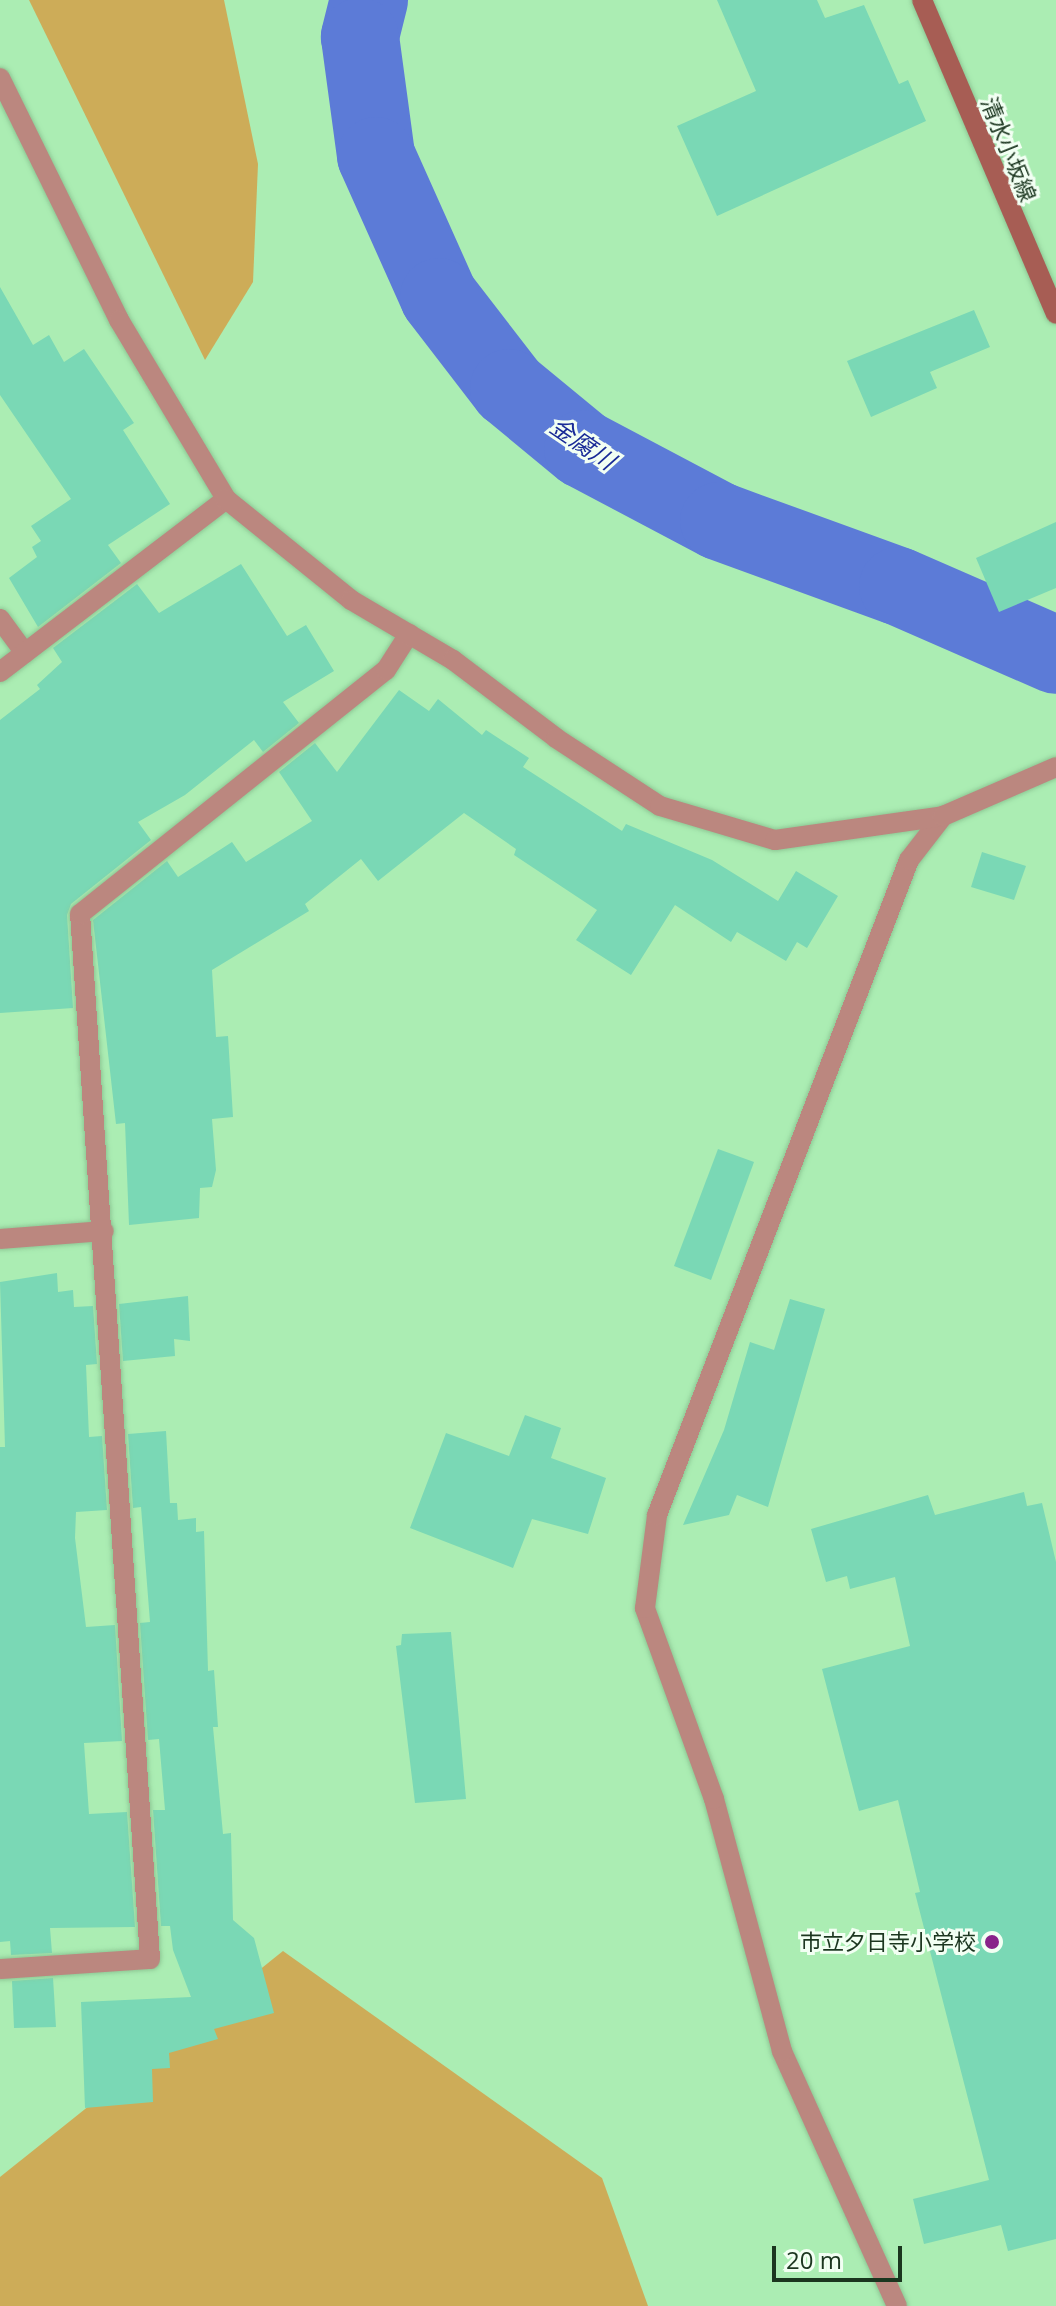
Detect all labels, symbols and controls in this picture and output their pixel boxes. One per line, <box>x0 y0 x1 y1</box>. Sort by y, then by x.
street label: 清水小坂線 <box>976 93 1042 205</box>
water label: 金腐川 <box>545 411 621 475</box>
place label: 市立夕日寺小学校 <box>800 1929 976 1955</box>
marker: 市立夕日寺小学校 <box>983 1933 1001 1951</box>
scale bar <box>776 2230 906 2280</box>
text: 20 m <box>786 2243 842 2276</box>

